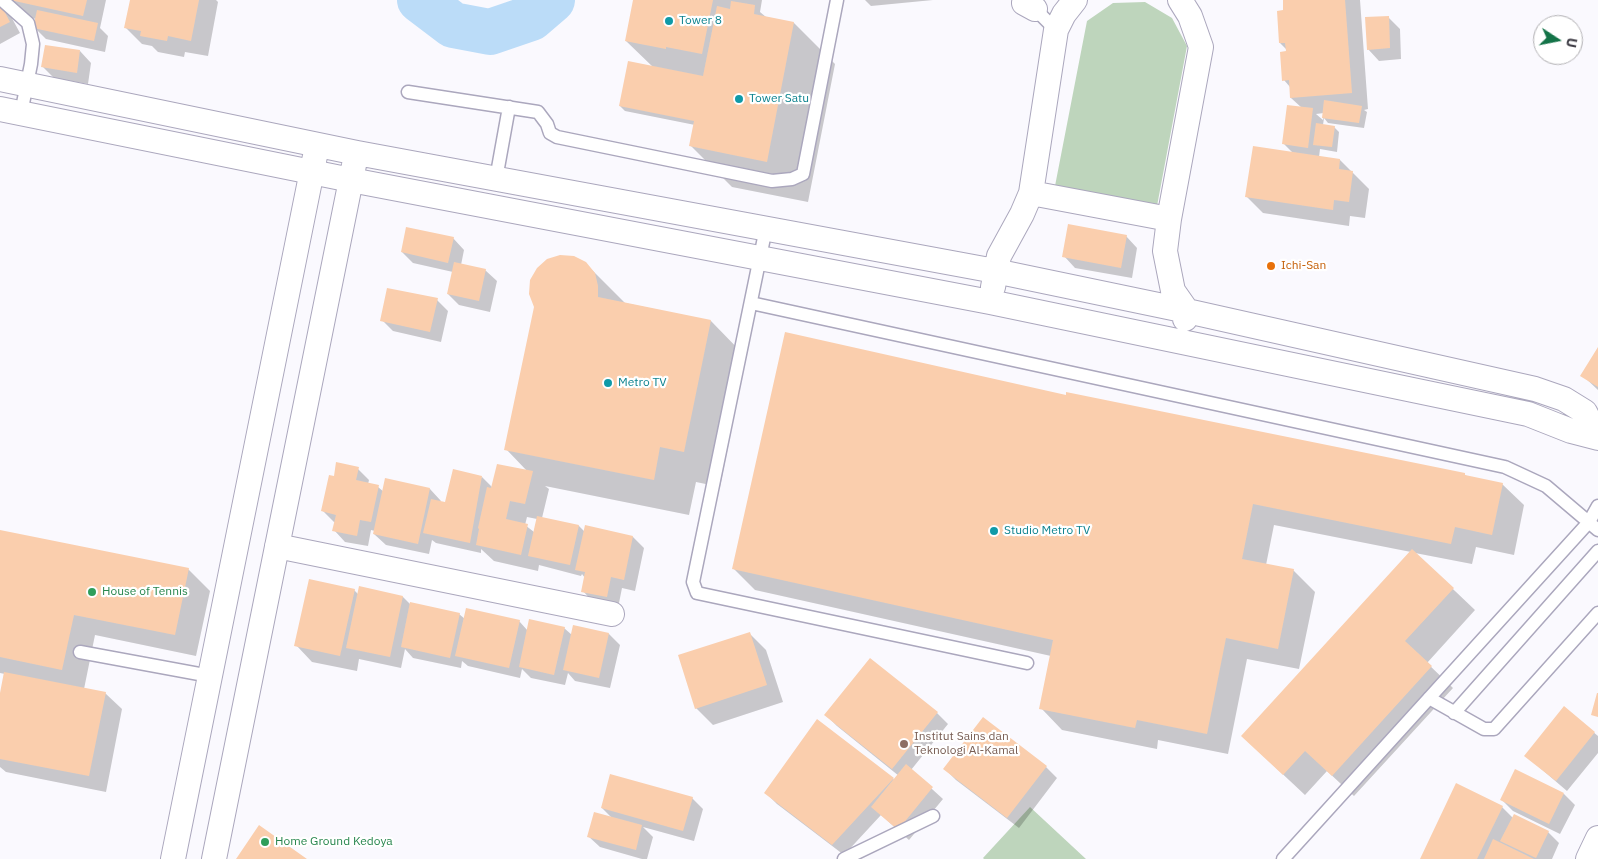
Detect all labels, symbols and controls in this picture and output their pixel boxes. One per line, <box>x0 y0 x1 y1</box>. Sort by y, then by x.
place label: Tower 8 <box>679 14 722 28</box>
marker: Tower 8 <box>663 15 675 27</box>
north arrow <box>1533 15 1583 65</box>
text: U <box>1562 36 1582 49</box>
place label: Tower Satu <box>749 92 809 106</box>
marker: Tower Satu <box>733 93 745 105</box>
place label: Ichi-San <box>1281 259 1326 273</box>
marker: Ichi-San <box>1265 260 1277 272</box>
place label: Metro TV <box>618 376 667 390</box>
marker: Metro TV <box>602 377 614 389</box>
place label: Studio Metro TV <box>1004 524 1090 538</box>
marker: Studio Metro TV <box>988 525 1000 537</box>
place label: House of Tennis <box>102 585 188 599</box>
marker: House of Tennis <box>86 586 98 598</box>
place label: Institut Sains dan Teknologi Al-Kamal <box>914 730 1018 758</box>
marker: Institut Sains dan Teknologi Al-Kamal <box>898 738 910 750</box>
place label: Home Ground Kedoya <box>275 835 393 849</box>
marker: Home Ground Kedoya <box>259 836 271 848</box>

